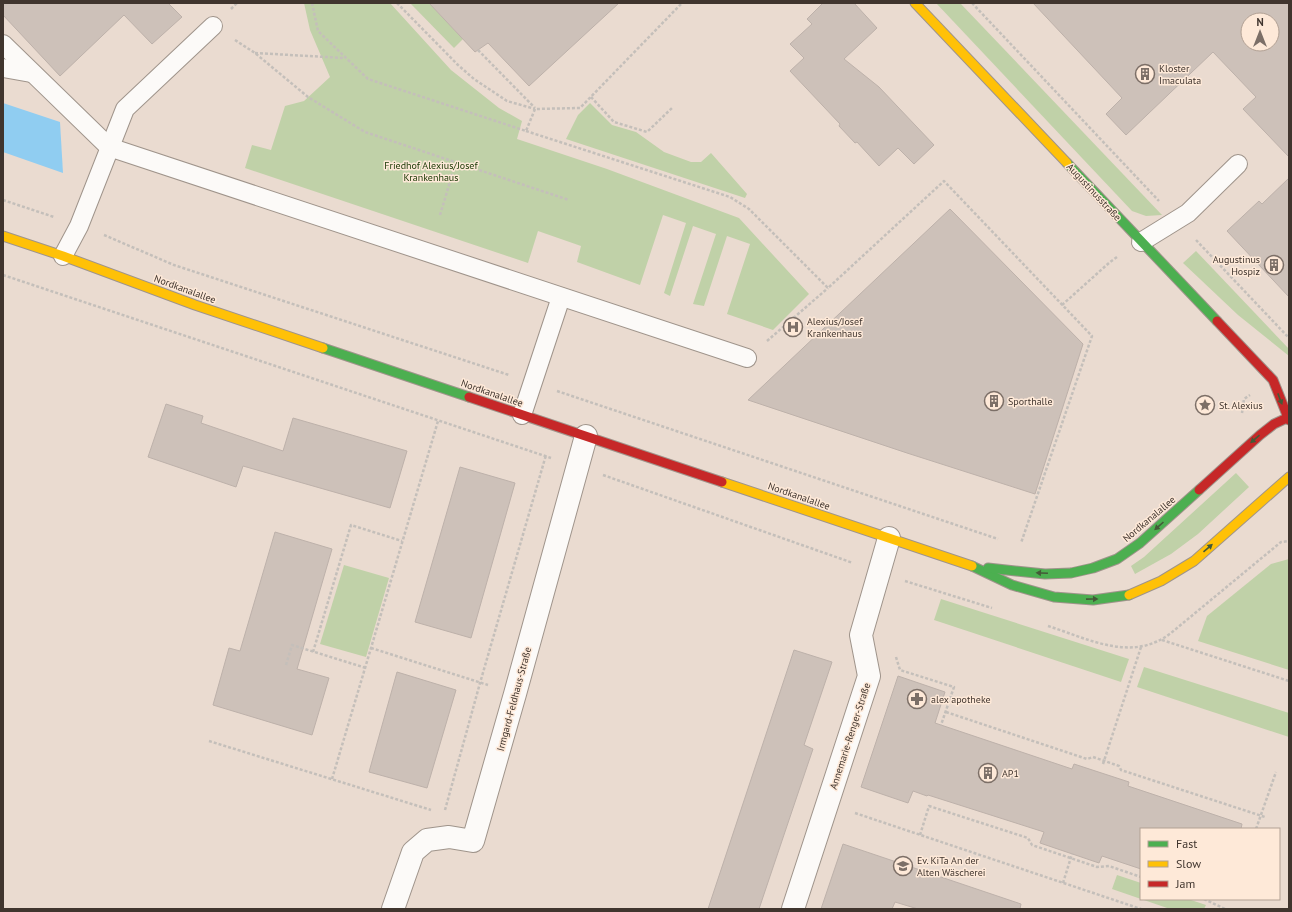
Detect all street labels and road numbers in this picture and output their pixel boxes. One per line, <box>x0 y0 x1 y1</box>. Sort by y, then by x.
street label: Augustinusstraße <box>1064 160 1124 224</box>
street label: Nordkanalallee <box>152 272 218 306</box>
street label: Nordkanalallee <box>459 376 525 410</box>
street label: Nordkanalallee <box>766 479 832 513</box>
street label: Nordkanalallee <box>1120 493 1178 545</box>
street label: Irmgard-Feldhaus-Straße <box>494 645 534 753</box>
street label: Annemarie-Renger-Straße <box>827 681 873 791</box>

